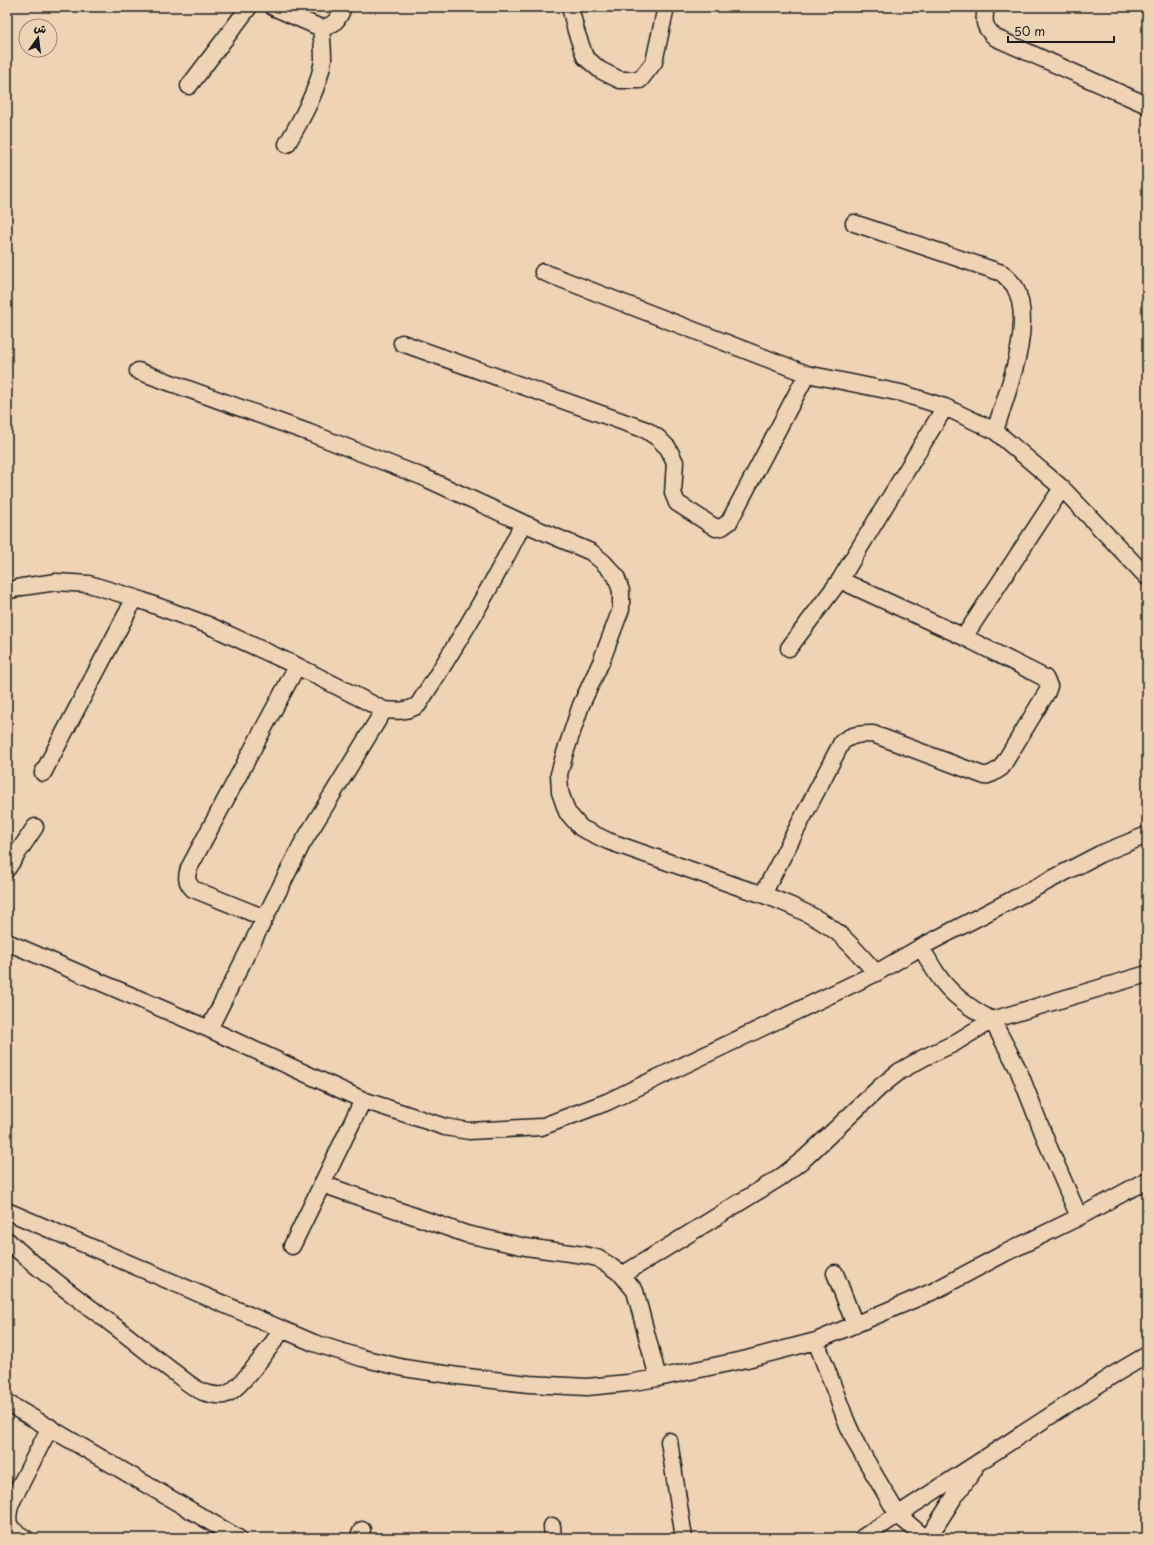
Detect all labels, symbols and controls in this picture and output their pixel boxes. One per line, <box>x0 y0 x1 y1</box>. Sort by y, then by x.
north arrow <box>18 18 58 58</box>
text: ش <box>33 18 48 38</box>
scale bar <box>1008 18 1114 44</box>
text: 50 m <box>1014 22 1045 40</box>

